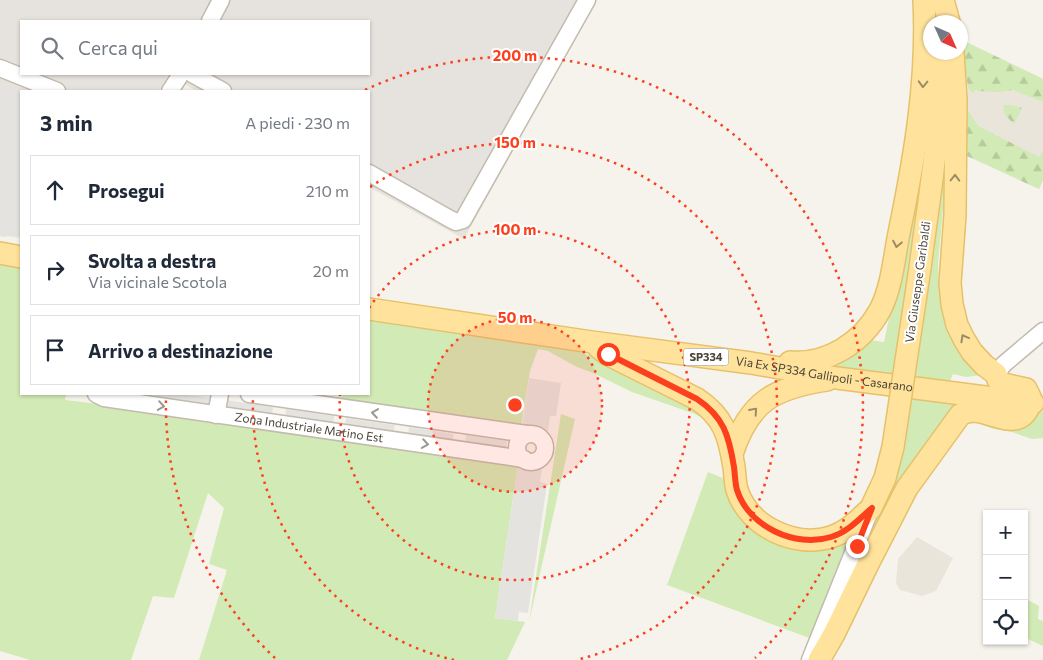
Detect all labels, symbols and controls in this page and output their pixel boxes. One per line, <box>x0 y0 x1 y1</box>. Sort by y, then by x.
north arrow <box>923 15 968 60</box>
search box <box>20 20 370 75</box>
icon: search <box>38 34 66 62</box>
text: Cerca qui <box>78 36 158 59</box>
text: 200 m <box>493 46 537 64</box>
one-way arrow <box>917 80 928 88</box>
text: 3 min <box>40 110 93 135</box>
text: A piedi · 230 m <box>245 113 350 132</box>
text: 150 m <box>494 133 536 151</box>
one-way arrow <box>950 174 960 182</box>
icon: ahead <box>41 176 69 204</box>
text: Prosegui <box>88 179 165 202</box>
text: 210 m <box>306 181 349 200</box>
text: 100 m <box>494 220 536 238</box>
street label: Via Giuseppe Garibaldi <box>902 220 932 343</box>
one-way arrow <box>893 240 903 248</box>
text: Svolta a destra <box>88 249 216 272</box>
icon: right <box>41 256 69 284</box>
text: 20 m <box>313 261 349 280</box>
text: Via vicinale Scotola <box>88 272 227 291</box>
text: 50 m <box>498 308 532 326</box>
one-way arrow <box>960 335 970 344</box>
icon: arrive <box>41 336 69 364</box>
text: Arrivo a destinazione <box>88 339 273 362</box>
route start <box>597 343 620 366</box>
road number: SP334 <box>684 348 728 366</box>
street label: Via Ex SP334 Gallipoli - Casarano <box>735 353 914 394</box>
centre of rings <box>506 396 524 414</box>
one-way arrow <box>156 401 165 411</box>
one-way arrow <box>370 408 378 419</box>
one-way arrow <box>749 408 757 417</box>
street label: Zona Industriale Matino Est <box>234 409 385 445</box>
one-way arrow <box>421 439 430 449</box>
map controls <box>983 510 1028 645</box>
button: + <box>983 510 1028 555</box>
route end <box>846 535 869 558</box>
button: − <box>983 555 1028 600</box>
button: locate <box>983 600 1028 645</box>

